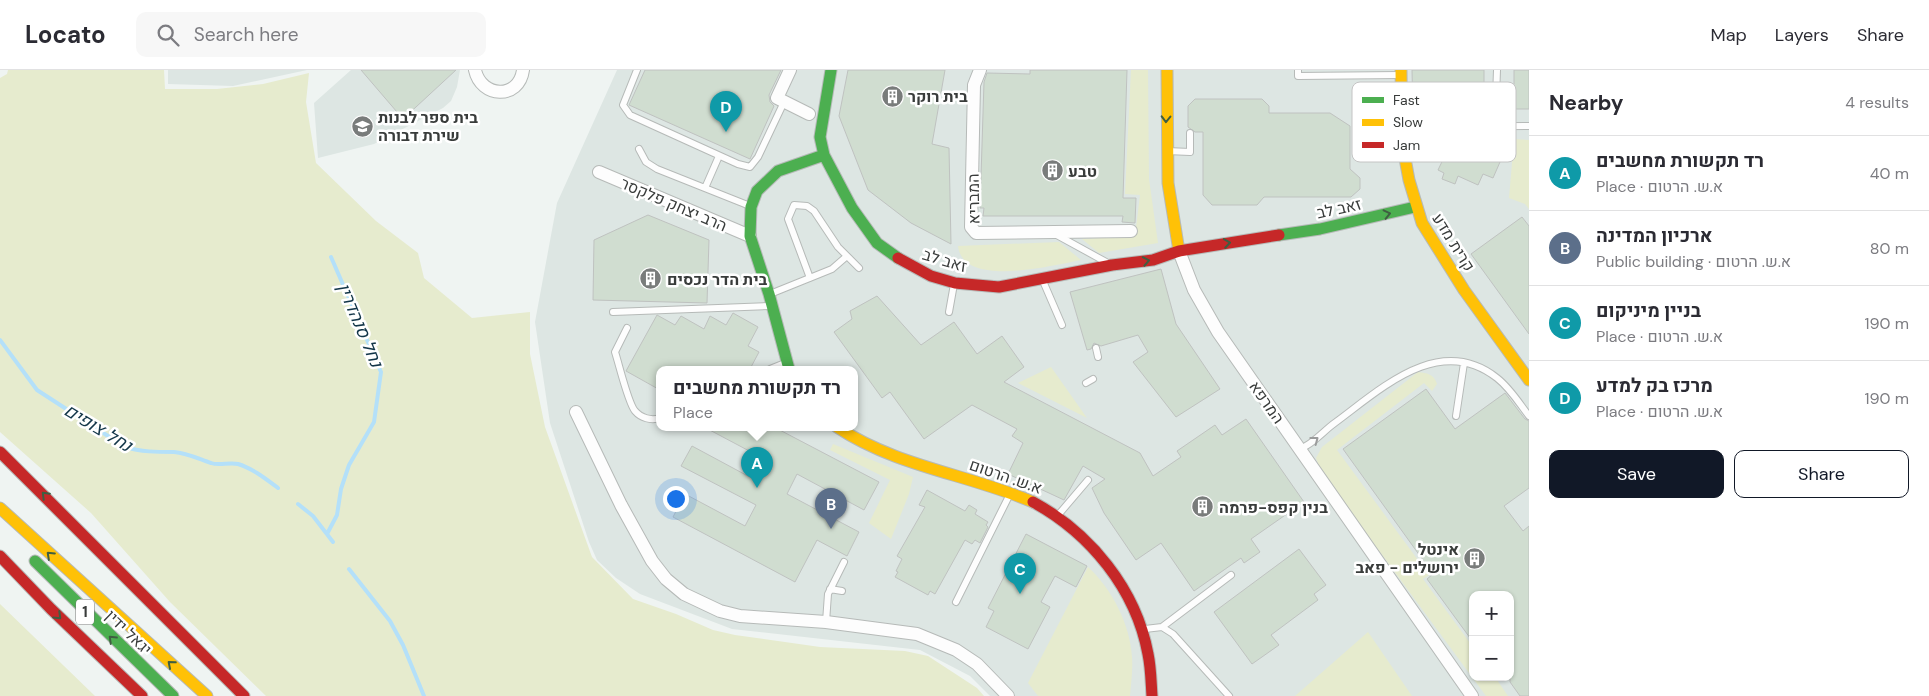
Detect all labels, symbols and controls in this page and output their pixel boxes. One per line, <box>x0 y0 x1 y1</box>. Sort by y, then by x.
search box <box>136 12 486 57</box>
text: Locato <box>25 19 106 50</box>
icon: search <box>154 21 182 49</box>
text: Search here <box>194 22 299 47</box>
text: Map <box>1711 23 1747 47</box>
text: Layers <box>1775 23 1829 47</box>
text: Share <box>1857 23 1904 47</box>
legend <box>1352 82 1516 162</box>
building icon: בית רוקר <box>880 84 904 108</box>
place label: בית רוקר <box>908 86 968 107</box>
text: Nearby <box>1549 89 1623 117</box>
pin: D <box>710 91 742 132</box>
text: Fast <box>1393 91 1420 109</box>
text: 4 results <box>1845 92 1909 113</box>
place label: בית ספר לבנות שירת דבורה <box>378 107 478 146</box>
text: Slow <box>1393 113 1423 131</box>
school or university icon: בית ספר לבנות שירת דבורה <box>350 114 374 138</box>
one-way arrow <box>1161 115 1172 123</box>
text: Jam <box>1393 136 1420 154</box>
text: רד תקשורת מחשבים <box>1596 148 1764 173</box>
building icon: טבע <box>1040 159 1064 183</box>
place label: טבע <box>1068 161 1097 182</box>
text: A <box>1559 163 1571 184</box>
text: 40 m <box>1870 163 1909 184</box>
street label: הרב יצחק פלקסר <box>617 173 730 236</box>
street label: המבריא <box>963 173 984 225</box>
text: Place · א.ש. הרטום <box>1596 176 1723 197</box>
street label: זאב לב <box>1315 193 1364 223</box>
one-way arrow <box>1383 209 1392 220</box>
street label: קרית מדע <box>1428 209 1480 275</box>
text: ארכיון המדינה <box>1596 223 1712 248</box>
one-way arrow <box>1224 238 1232 249</box>
text: B <box>1560 238 1570 259</box>
text: 80 m <box>1870 238 1909 259</box>
street label: זאב לב <box>920 244 970 277</box>
text: Public building · א.ש. הרטום <box>1596 251 1791 272</box>
one-way arrow <box>1142 256 1151 267</box>
building icon: בית הדר נכסים <box>639 267 663 291</box>
place label: בית הדר נכסים <box>667 269 768 290</box>
water label: נחל סנהדרין <box>332 279 389 372</box>
text: בניין מיניקום <box>1596 298 1701 323</box>
text: C <box>1559 313 1571 334</box>
text: 190 m <box>1865 313 1909 334</box>
text: Place · א.ש. הרטום <box>1596 326 1723 347</box>
popup <box>656 366 858 431</box>
text: מרכז בק למדע <box>1596 373 1713 398</box>
text: רד תקשורת מחשבים <box>673 375 841 400</box>
street label: המרפא <box>1244 377 1289 428</box>
text: D <box>1559 388 1571 409</box>
text: 190 m <box>1865 388 1909 409</box>
water label: נחל צופים <box>60 398 138 458</box>
text: Place · א.ש. הרטום <box>1596 401 1723 422</box>
text: Place <box>673 402 713 423</box>
one-way arrow <box>1309 437 1319 446</box>
pin: A <box>741 447 773 488</box>
button: Save <box>1549 450 1724 498</box>
button: Share <box>1734 450 1909 498</box>
street label: א.ש. הרטום <box>967 454 1045 499</box>
your location <box>663 486 689 512</box>
pin: B <box>815 488 847 529</box>
one-way arrow <box>42 492 51 501</box>
building icon: בנין קפס-פרמה <box>1191 495 1215 519</box>
place label: בנין קפס-פרמה <box>1219 497 1328 518</box>
place label: אינטל ירושלים - פאב <box>1355 539 1459 578</box>
building icon: אינטל ירושלים - פאב <box>1463 546 1487 570</box>
one-way arrow <box>47 552 56 561</box>
pin: C <box>1004 553 1036 594</box>
map controls <box>1469 591 1514 681</box>
button: + <box>1469 591 1514 636</box>
road number: 1 <box>76 600 94 624</box>
street label: יגאל ידין <box>101 605 156 659</box>
one-way arrow <box>53 611 62 620</box>
one-way arrow <box>109 636 118 645</box>
button: − <box>1469 636 1514 681</box>
one-way arrow <box>167 661 176 670</box>

